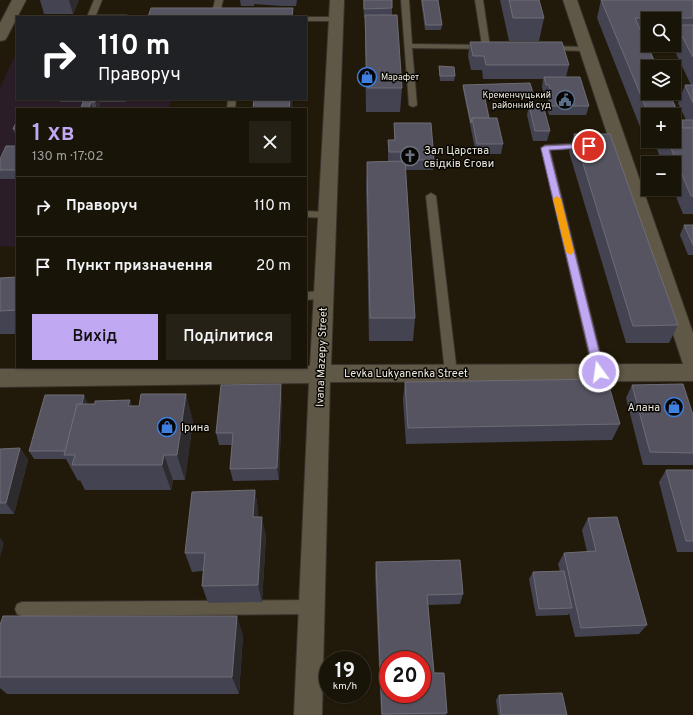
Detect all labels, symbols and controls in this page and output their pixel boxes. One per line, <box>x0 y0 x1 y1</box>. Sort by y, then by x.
map controls <box>641 12 681 196</box>
button: search <box>641 12 681 52</box>
text: 110 m <box>98 29 170 65</box>
icon: right <box>32 32 84 84</box>
button: layers <box>641 60 681 100</box>
text: Праворуч <box>98 64 181 87</box>
shop icon: Марафет <box>356 66 378 88</box>
place label: Марафет <box>381 72 419 83</box>
public building icon: Кременчуцький районний суд <box>554 89 576 111</box>
place label: Кременчуцький районний суд <box>483 90 551 111</box>
button: + <box>641 108 681 148</box>
text: 1 хв <box>32 119 75 149</box>
button: close <box>249 121 291 163</box>
pin <box>572 129 606 163</box>
icon: arrive <box>578 135 600 157</box>
place label: Зал Царства свідків Єгови <box>424 144 494 171</box>
church icon: Зал Царства свідків Єгови <box>399 145 421 167</box>
text: 130 m · 17:02 <box>32 149 103 165</box>
button: − <box>641 156 681 196</box>
icon: right <box>32 196 54 218</box>
text: Праворуч <box>66 197 137 216</box>
text: 110 m <box>254 197 291 216</box>
icon: arrive <box>32 256 54 278</box>
text: Пункт призначення <box>66 257 213 276</box>
text: 20 m <box>256 257 291 276</box>
street label: Ivana Mazepy Street <box>313 307 331 407</box>
button: Вихід <box>32 314 158 360</box>
button: Поділитися <box>166 314 291 360</box>
position arrow <box>578 351 620 393</box>
street label: Levka Lukyanenka Street <box>344 367 468 381</box>
shop icon: Алана <box>663 396 685 418</box>
place label: Алана <box>628 401 660 415</box>
shop icon: Ірина <box>156 416 178 438</box>
place label: Ірина <box>181 421 209 435</box>
speed limit sign: 20 <box>379 651 431 703</box>
text: 19 <box>335 659 355 685</box>
text: km/h <box>333 680 357 693</box>

